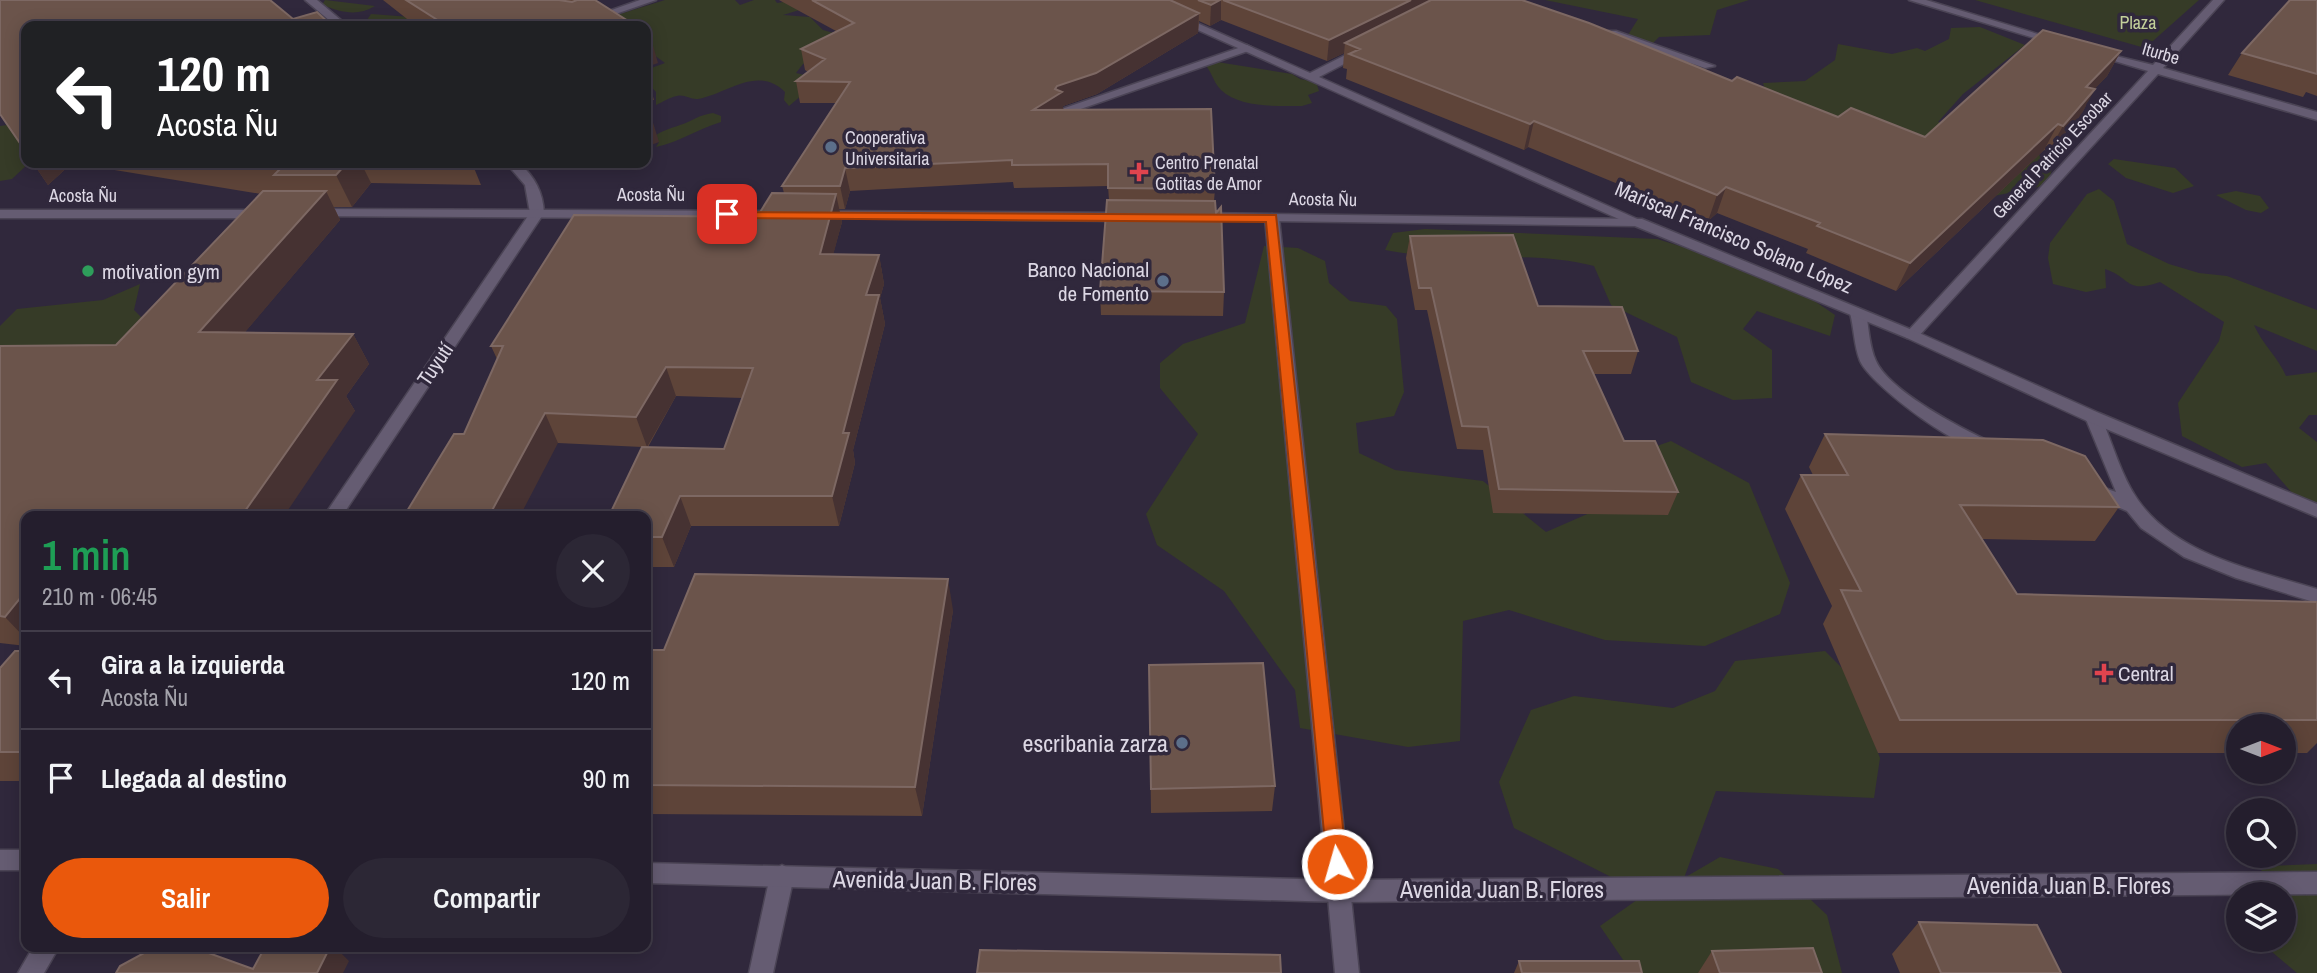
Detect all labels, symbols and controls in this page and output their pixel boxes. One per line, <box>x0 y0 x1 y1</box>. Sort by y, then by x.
park label: Plaza <box>2120 10 2156 35</box>
street label: Iturbe <box>2139 36 2183 70</box>
text: 120 m <box>157 40 271 106</box>
icon: left <box>42 49 133 140</box>
street label: General Patricio Escobar <box>1986 86 2118 224</box>
text: Acosta Ñu <box>157 103 278 146</box>
place label: Cooperativa Universitaria <box>845 125 930 171</box>
marker: Cooperativa Universitaria <box>823 139 839 155</box>
place label: Centro Prenatal Gotitas de Amor <box>1155 150 1262 196</box>
marker: Centro Prenatal Gotitas de Amor <box>1129 162 1149 182</box>
street label: Mariscal Francisco Solano López <box>1611 174 1858 300</box>
street label: Acosta Ñu <box>616 182 685 207</box>
street label: Acosta Ñu <box>48 183 117 208</box>
pin <box>697 184 757 244</box>
street label: Acosta Ñu <box>1288 186 1357 212</box>
icon: arrive <box>708 195 746 233</box>
place label: Banco Nacional de Fomento <box>1027 255 1149 308</box>
place label: motivation gym <box>102 257 220 286</box>
marker: motivation gym <box>80 263 96 279</box>
marker: Banco Nacional de Fomento <box>1155 273 1171 289</box>
street label: Tuyutí <box>410 336 460 391</box>
text: 1 min <box>42 527 131 583</box>
button: close <box>556 534 630 608</box>
text: 210 m · 06:45 <box>42 581 157 612</box>
text: Gira a la izquierda <box>101 647 285 682</box>
place label: Central <box>2118 659 2174 688</box>
icon: left <box>42 661 80 699</box>
text: 120 m <box>571 663 630 698</box>
marker: Central <box>2096 665 2112 681</box>
text: Acosta Ñu <box>101 682 188 713</box>
north arrow <box>2226 714 2296 784</box>
map controls <box>2226 714 2296 952</box>
place label: escribania zarza <box>1023 727 1168 759</box>
marker: escribania zarza <box>1174 735 1190 751</box>
icon: arrive <box>42 759 80 797</box>
text: Llegada al destino <box>101 761 287 796</box>
text: 90 m <box>583 761 630 796</box>
button: search <box>2226 798 2296 868</box>
position arrow <box>1300 827 1374 901</box>
button: Salir <box>42 858 329 938</box>
button: Compartir <box>343 858 630 938</box>
street label: Avenida Juan B. Flores <box>832 862 1037 898</box>
street label: Avenida Juan B. Flores <box>1966 869 2171 901</box>
street label: Avenida Juan B. Flores <box>1399 873 1604 905</box>
button: layers <box>2226 882 2296 952</box>

